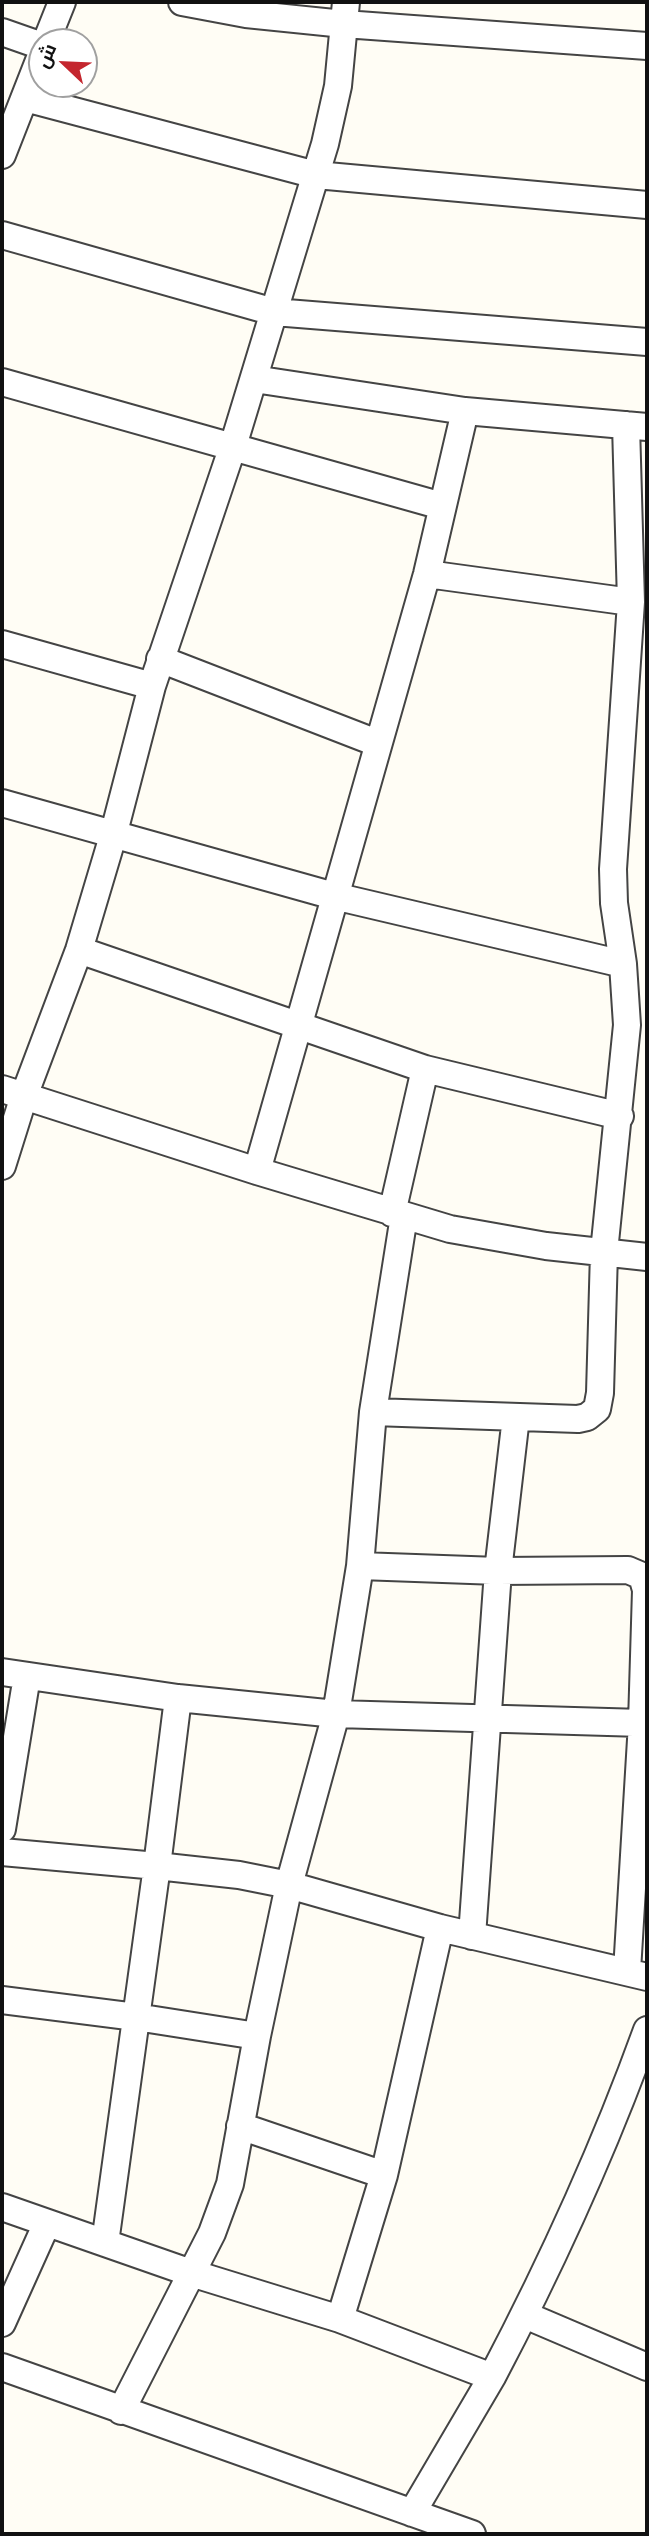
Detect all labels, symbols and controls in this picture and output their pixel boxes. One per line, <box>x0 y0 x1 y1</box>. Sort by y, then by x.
north arrow <box>28 28 98 98</box>
text: ش <box>29 39 61 71</box>

